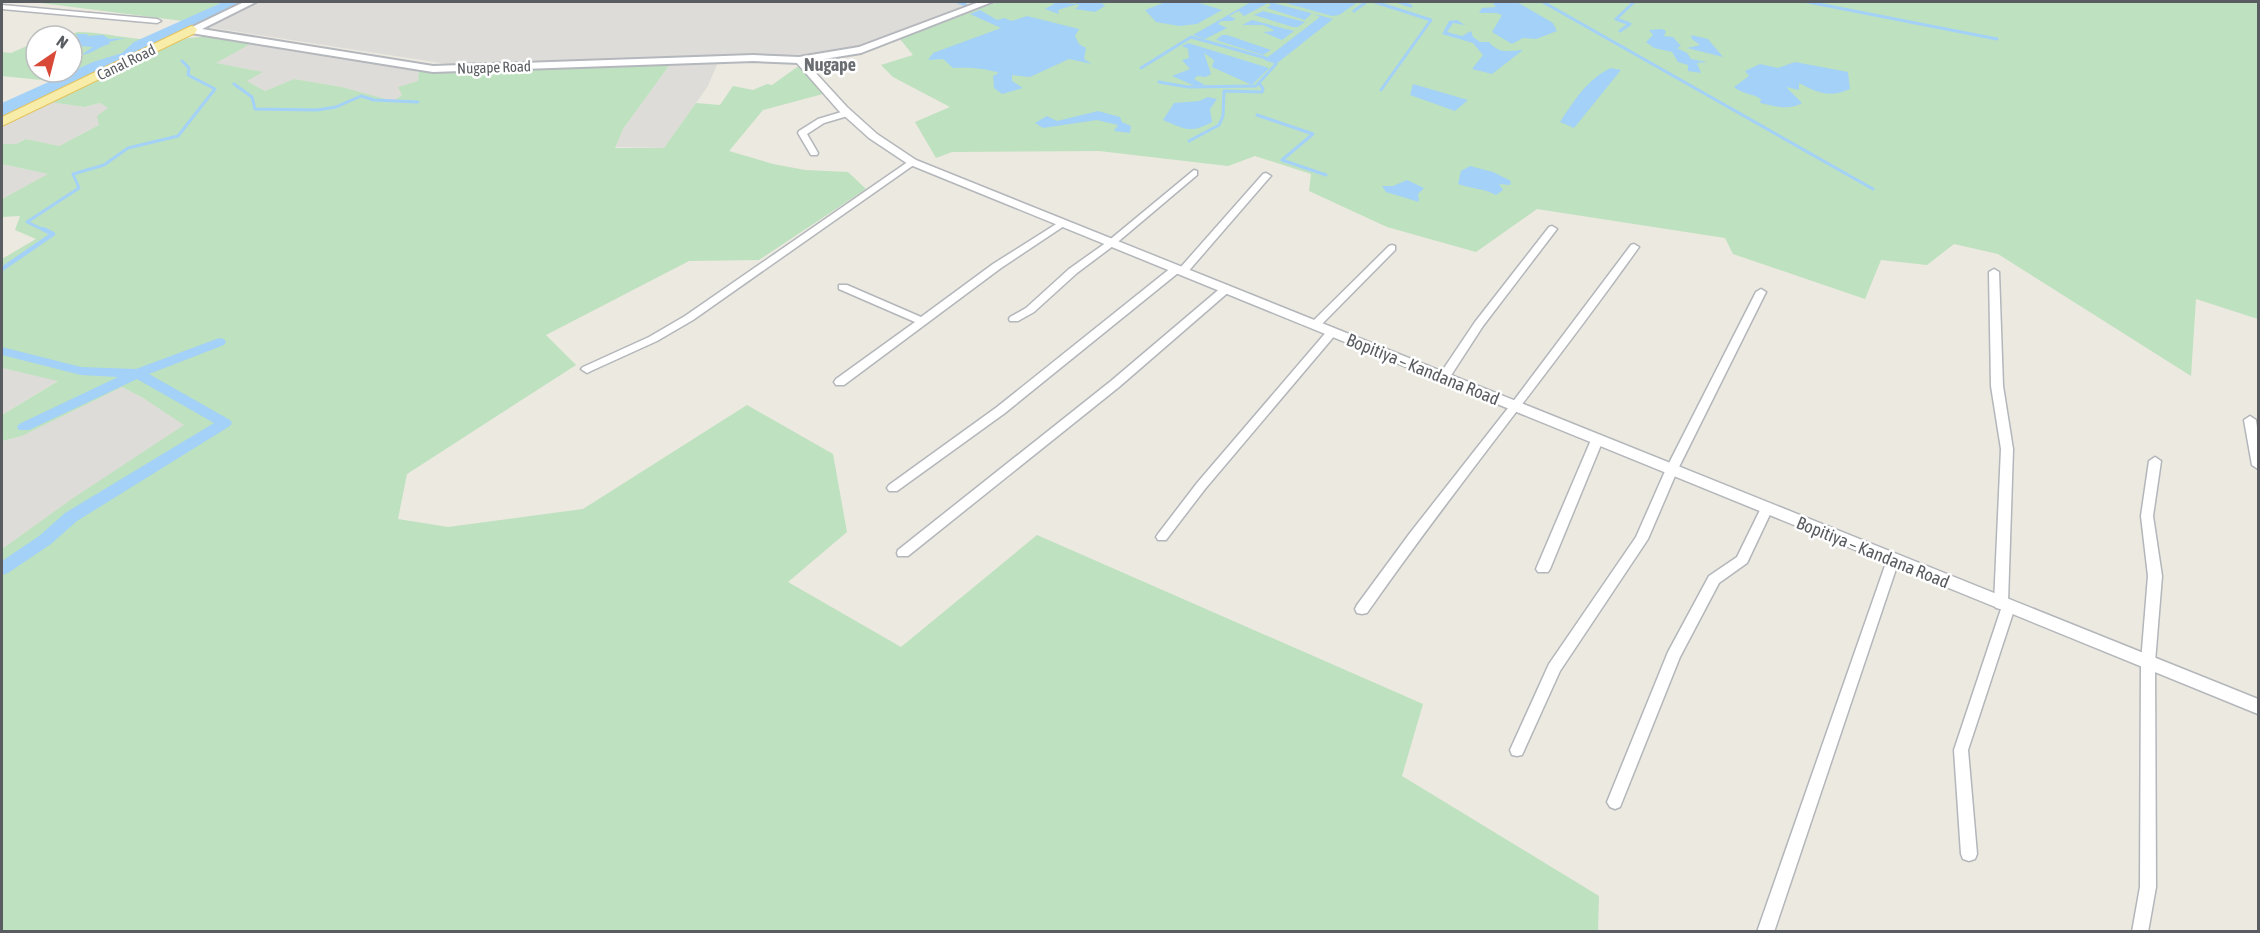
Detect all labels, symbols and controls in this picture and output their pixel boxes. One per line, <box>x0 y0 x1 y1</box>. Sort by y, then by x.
north arrow <box>24 24 84 84</box>
text: N <box>54 32 72 52</box>
street label: Canal Road <box>94 41 158 83</box>
district label: Nugape <box>804 54 856 75</box>
street label: Nugape Road <box>457 57 531 77</box>
street label: Bopitiya – Kandana Road <box>1343 329 1503 409</box>
street label: Bopitiya – Kandana Road <box>1793 512 1953 592</box>

